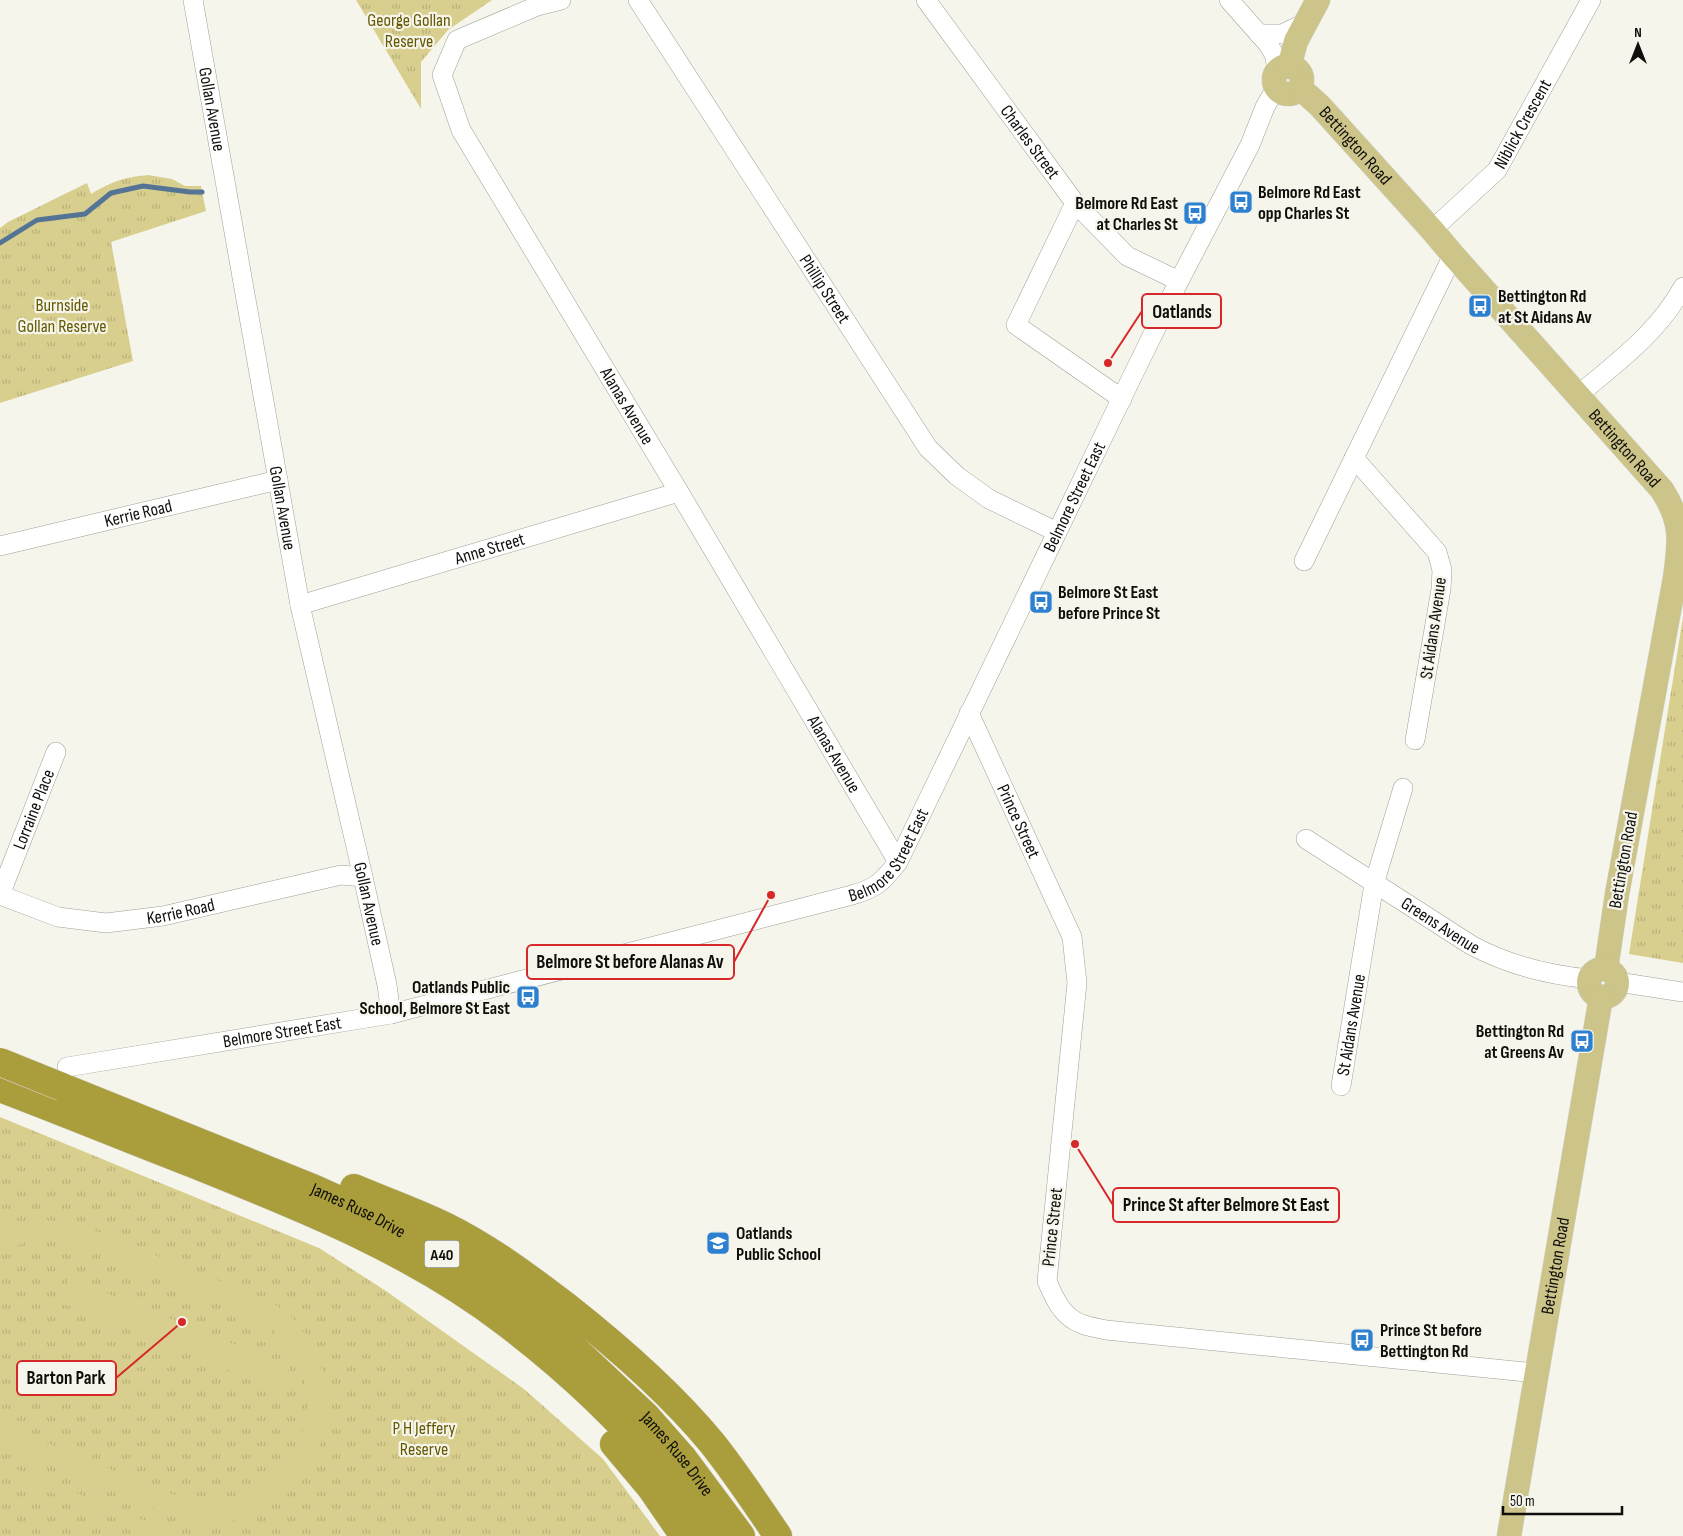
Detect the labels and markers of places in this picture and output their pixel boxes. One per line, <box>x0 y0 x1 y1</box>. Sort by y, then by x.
place label: Belmore Rd East opp Charles St <box>1258 182 1361 224</box>
bus stop icon: Belmore Rd East opp Charles St <box>1228 189 1254 215</box>
place label: Belmore Rd East at Charles St <box>1075 193 1178 235</box>
bus stop icon: Belmore Rd East at Charles St <box>1182 200 1208 226</box>
place label: Bettington Rd at St Aidans Av <box>1498 286 1592 328</box>
bus stop icon: Bettington Rd at St Aidans Av <box>1467 293 1493 319</box>
callout: Oatlands <box>1142 294 1221 328</box>
place label: Belmore St East before Prince St <box>1058 582 1160 624</box>
bus stop icon: Belmore St East before Prince St <box>1028 589 1054 615</box>
callout: Belmore St before Alanas Av <box>527 945 734 979</box>
place label: Oatlands Public School, Belmore St East <box>360 977 510 1019</box>
bus stop icon: Oatlands Public School, Belmore St East <box>515 984 541 1010</box>
place label: Bettington Rd at Greens Av <box>1476 1021 1564 1063</box>
bus stop icon: Bettington Rd at Greens Av <box>1569 1028 1595 1054</box>
callout: Prince St after Belmore St East <box>1113 1188 1339 1222</box>
place label: Oatlands Public School <box>736 1223 821 1265</box>
school or university icon: Oatlands Public School <box>705 1230 731 1256</box>
place label: Prince St before Bettington Rd <box>1380 1320 1482 1362</box>
bus stop icon: Prince St before Bettington Rd <box>1349 1327 1375 1353</box>
callout: Barton Park <box>17 1361 116 1395</box>

